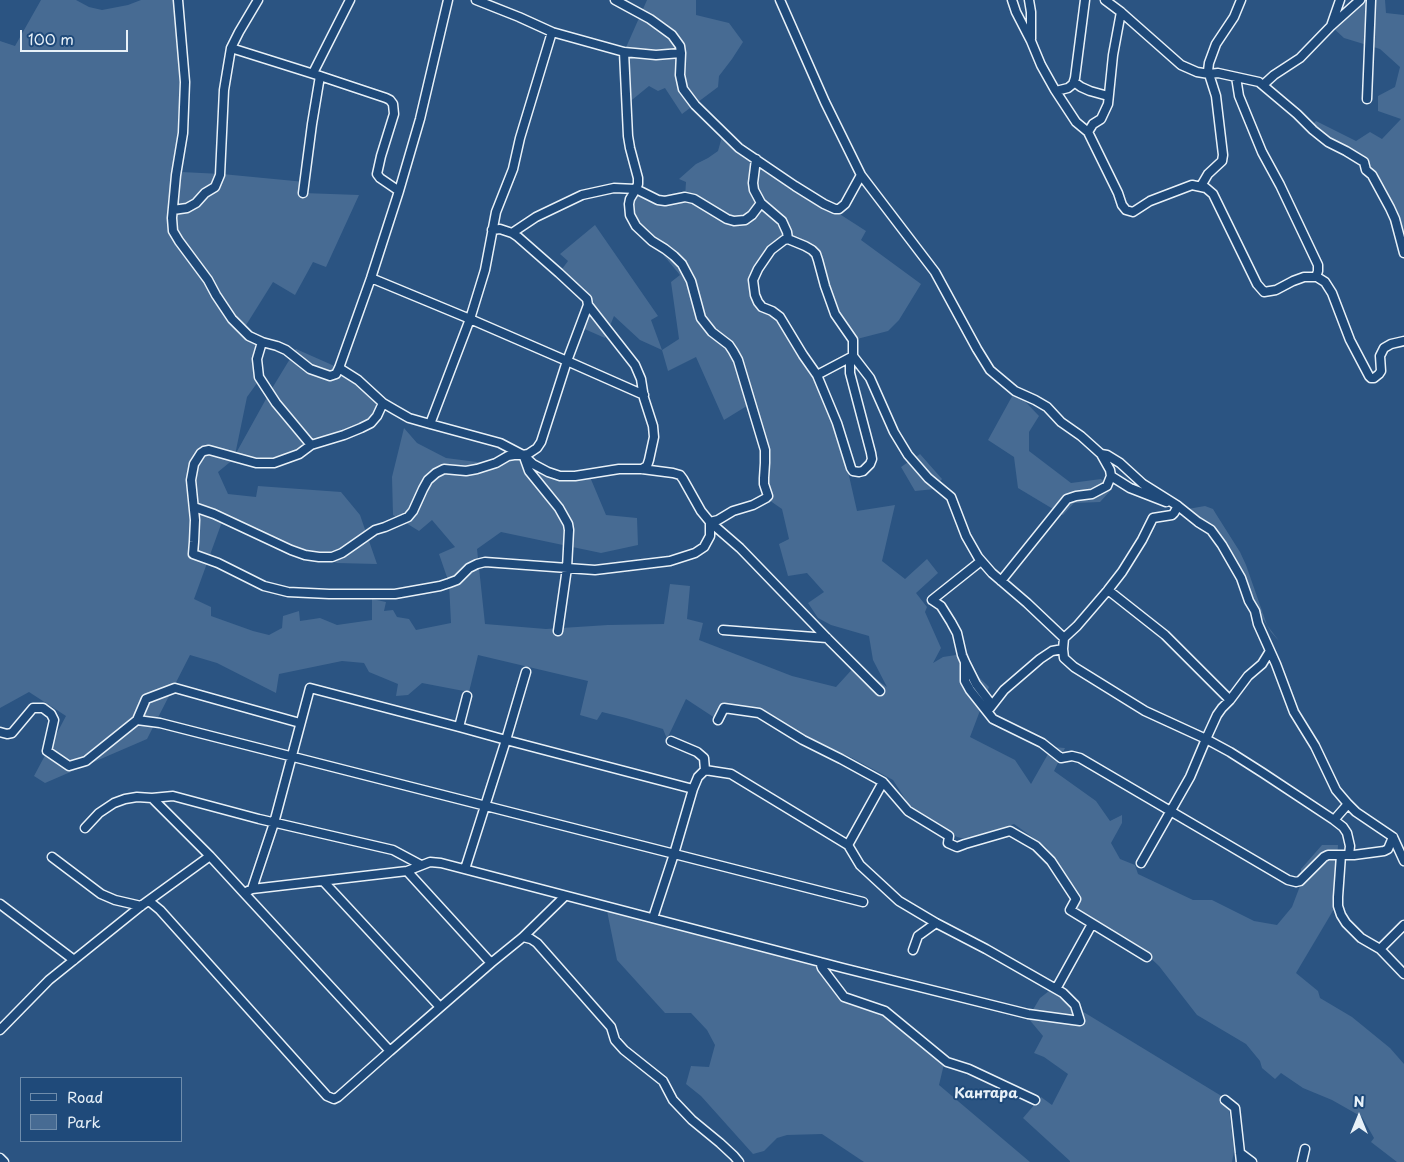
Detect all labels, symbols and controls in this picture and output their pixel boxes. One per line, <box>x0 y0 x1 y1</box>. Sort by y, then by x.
scale bar <box>22 20 130 52</box>
text: 100 m <box>28 27 74 50</box>
legend <box>20 1077 182 1142</box>
text: Road <box>67 1085 103 1108</box>
district label: Кантара <box>954 1086 1018 1102</box>
text: N <box>1353 1091 1365 1112</box>
north arrow <box>1334 1092 1384 1142</box>
text: Park <box>67 1110 101 1133</box>

